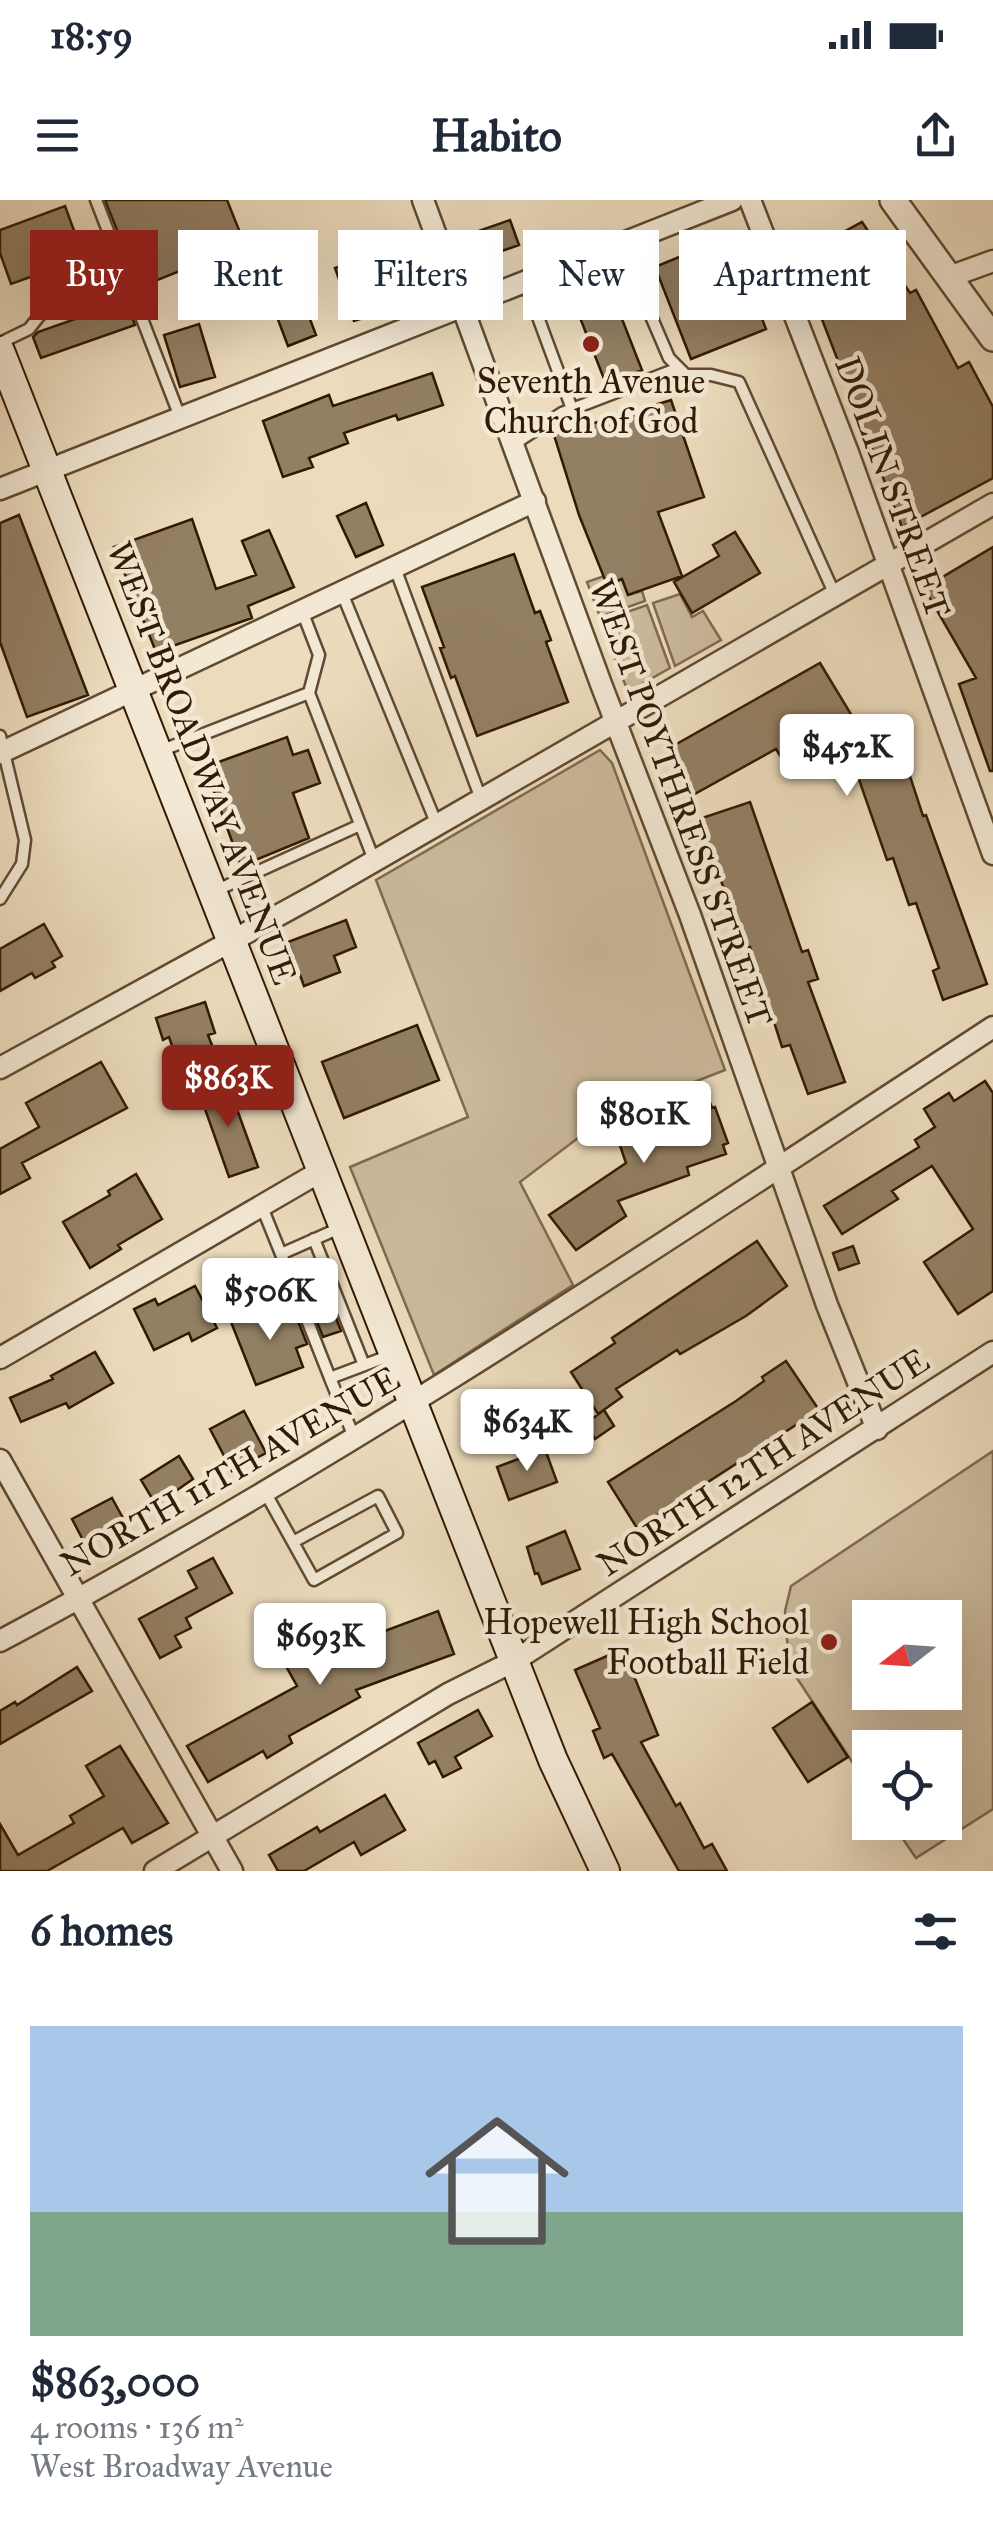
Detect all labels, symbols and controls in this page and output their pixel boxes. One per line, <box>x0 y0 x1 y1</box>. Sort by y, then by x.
text: 18:59 <box>50 12 133 58</box>
icon: menu <box>30 108 85 163</box>
text: Habito <box>431 108 562 163</box>
icon: share <box>908 108 963 163</box>
chip: Buy <box>30 230 158 320</box>
chip: Rent <box>178 230 318 320</box>
chip: Filters <box>338 230 503 320</box>
chip: New <box>523 230 659 320</box>
chip: Apartment <box>679 230 906 320</box>
marker: Seventh Avenue Church of God <box>580 333 602 355</box>
street label: DOLIN STREET <box>825 351 960 624</box>
place label: Seventh Avenue Church of God <box>477 360 705 443</box>
street label: WEST BROADWAY AVENUE <box>97 536 306 991</box>
street label: WEST POYTHRESS STREET <box>579 574 782 1033</box>
pin: $452K <box>777 714 917 799</box>
text: $452K <box>802 727 892 766</box>
pin: $863K <box>158 1045 298 1130</box>
text: $863K <box>184 1058 272 1097</box>
pin: $801K <box>574 1081 714 1166</box>
text: $801K <box>599 1094 689 1133</box>
pin: $506K <box>200 1258 340 1343</box>
text: $506K <box>224 1271 316 1310</box>
street label: NORTH 12TH AVENUE <box>589 1339 937 1586</box>
street label: NORTH 11TH AVENUE <box>53 1357 407 1586</box>
pin: $634K <box>457 1389 597 1474</box>
text: $634K <box>483 1402 571 1441</box>
north arrow <box>852 1600 962 1710</box>
map controls <box>852 1600 962 1840</box>
place label: Hopewell High School Football Field <box>483 1601 810 1684</box>
pin: $693K <box>250 1603 390 1688</box>
text: $693K <box>276 1616 364 1655</box>
marker: Hopewell High School Football Field <box>818 1631 840 1653</box>
button: locate <box>852 1730 962 1840</box>
icon: filters <box>908 1904 963 1959</box>
text: 6 homes <box>30 1905 173 1957</box>
icon: home <box>407 2091 587 2271</box>
text: $863,000 <box>30 2356 200 2408</box>
text: 4 rooms · 136 m² <box>30 2408 243 2447</box>
text: West Broadway Avenue <box>30 2447 333 2486</box>

